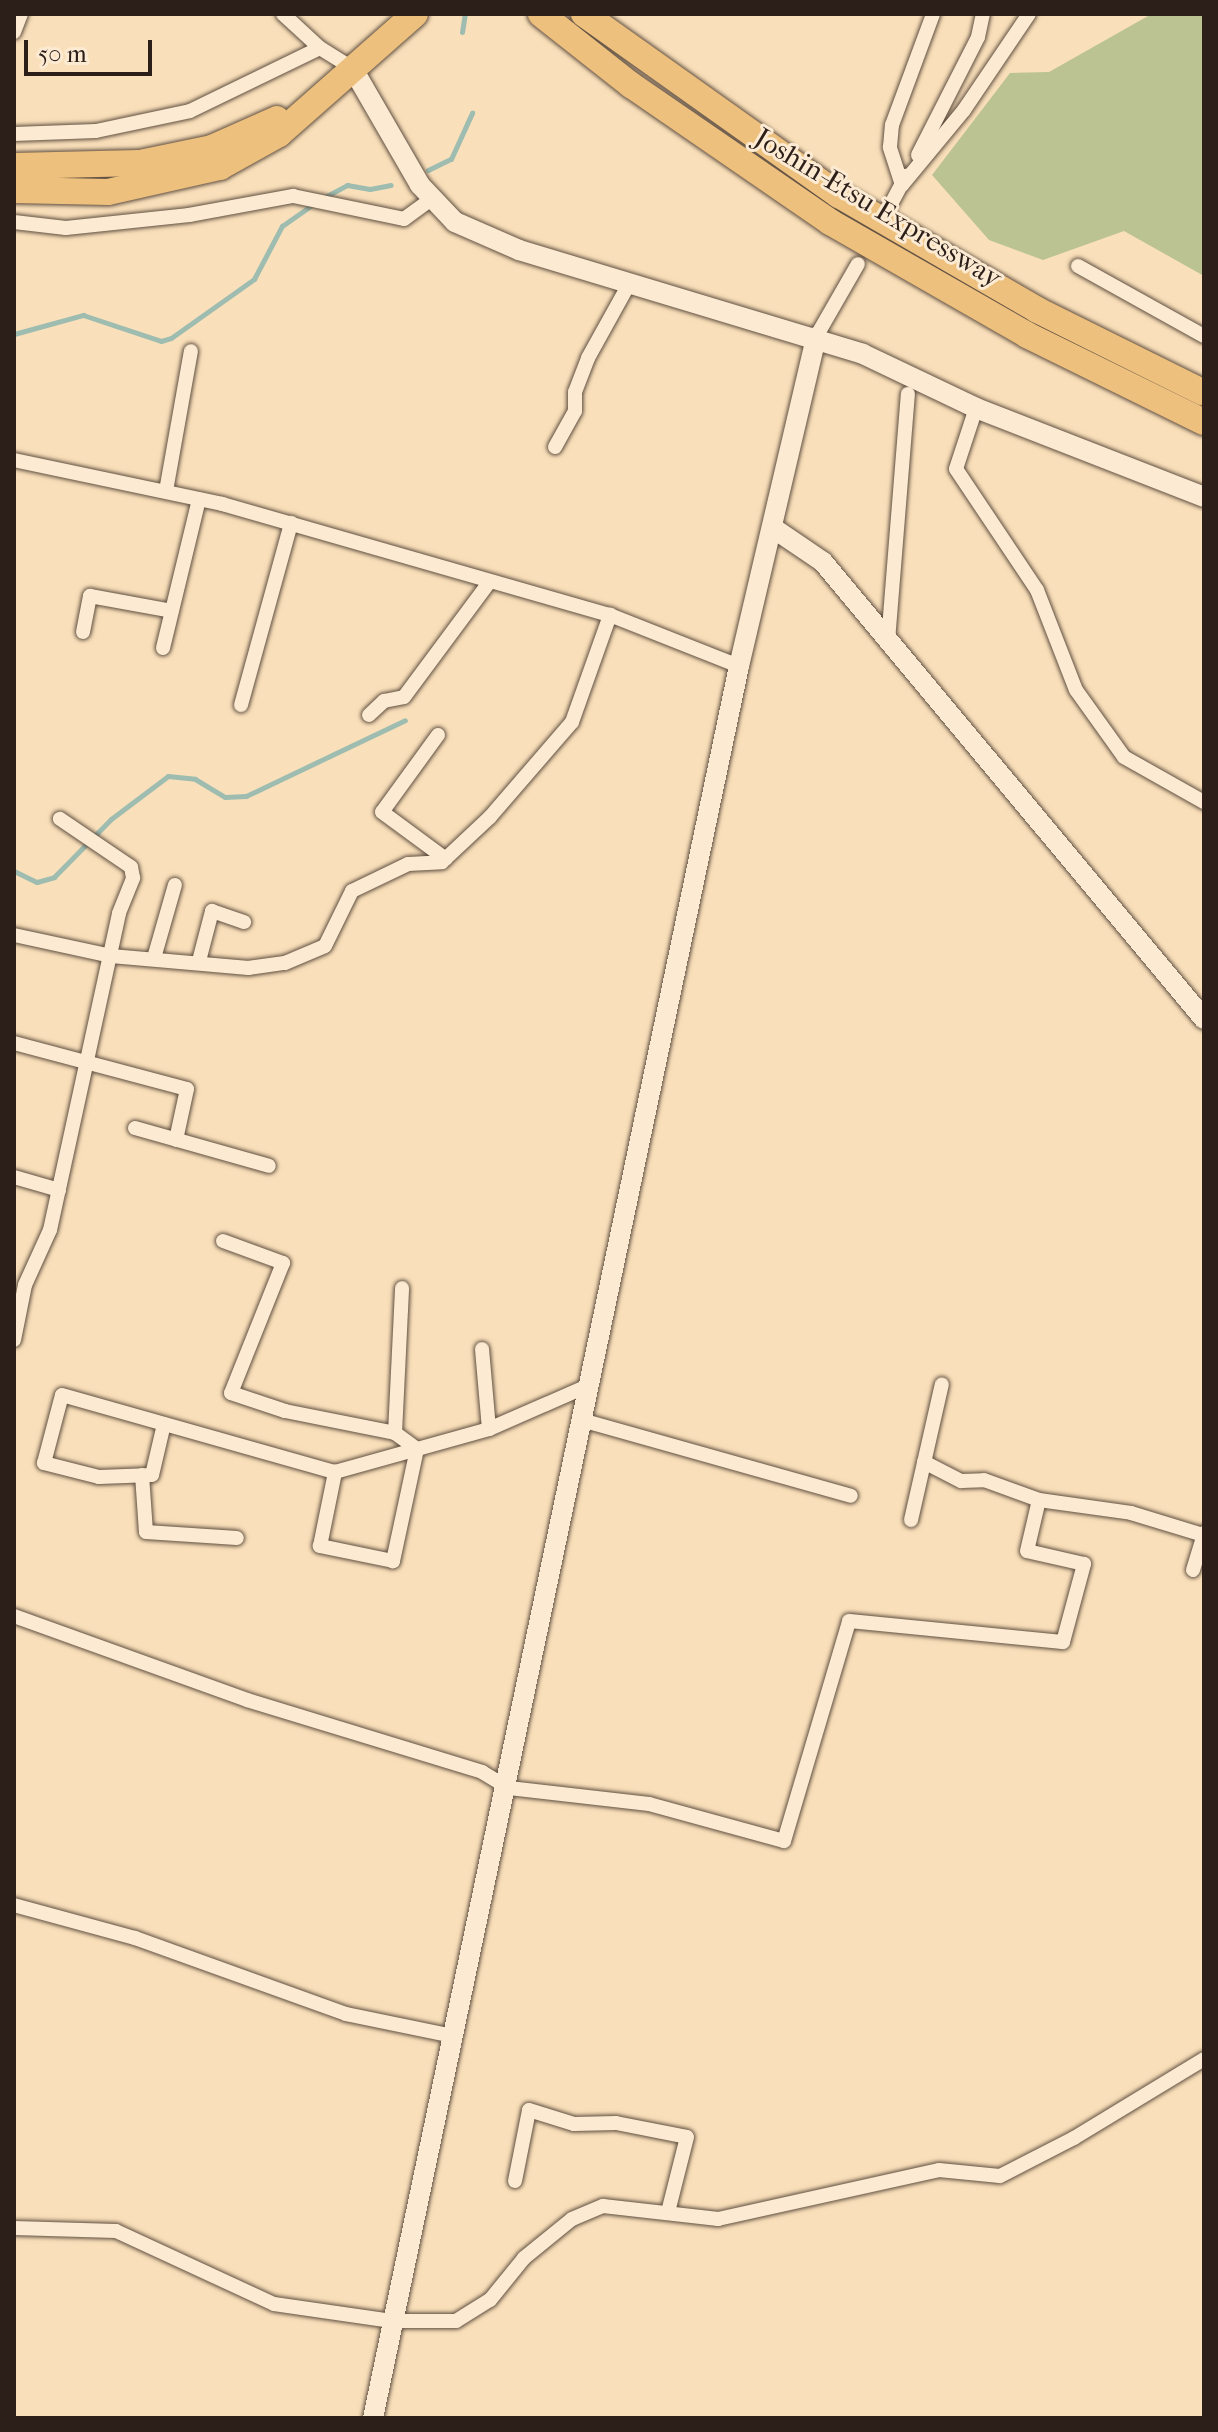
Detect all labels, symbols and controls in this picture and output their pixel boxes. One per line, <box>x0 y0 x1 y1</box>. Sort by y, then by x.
scale bar <box>28 24 156 74</box>
text: 50 m <box>38 40 87 68</box>
street label: Joshin-Etsu Expressway <box>748 121 1008 295</box>

